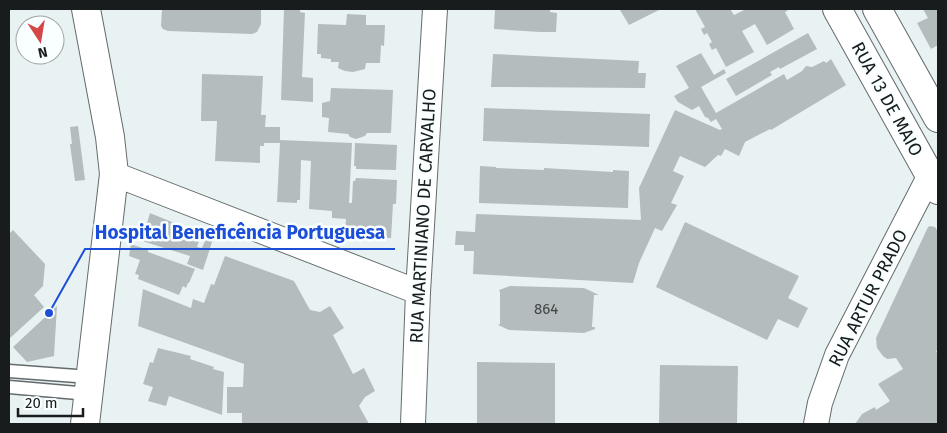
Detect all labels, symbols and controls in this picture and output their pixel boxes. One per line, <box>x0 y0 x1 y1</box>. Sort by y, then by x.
north arrow <box>15 15 65 65</box>
street label: RUA 13 DE MAIO <box>847 38 927 160</box>
text: N <box>36 43 49 62</box>
street label: RUA MARTINIANO DE CARVALHO <box>405 88 441 344</box>
callout: Hospital Beneficência Portuguesa <box>85 215 395 249</box>
text: Hospital Beneficência Portuguesa <box>95 221 385 244</box>
street label: RUA ARTUR PRADO <box>824 226 912 370</box>
house number: 864 <box>534 300 558 318</box>
scale bar <box>18 386 82 418</box>
text: 20 m <box>25 394 58 412</box>

